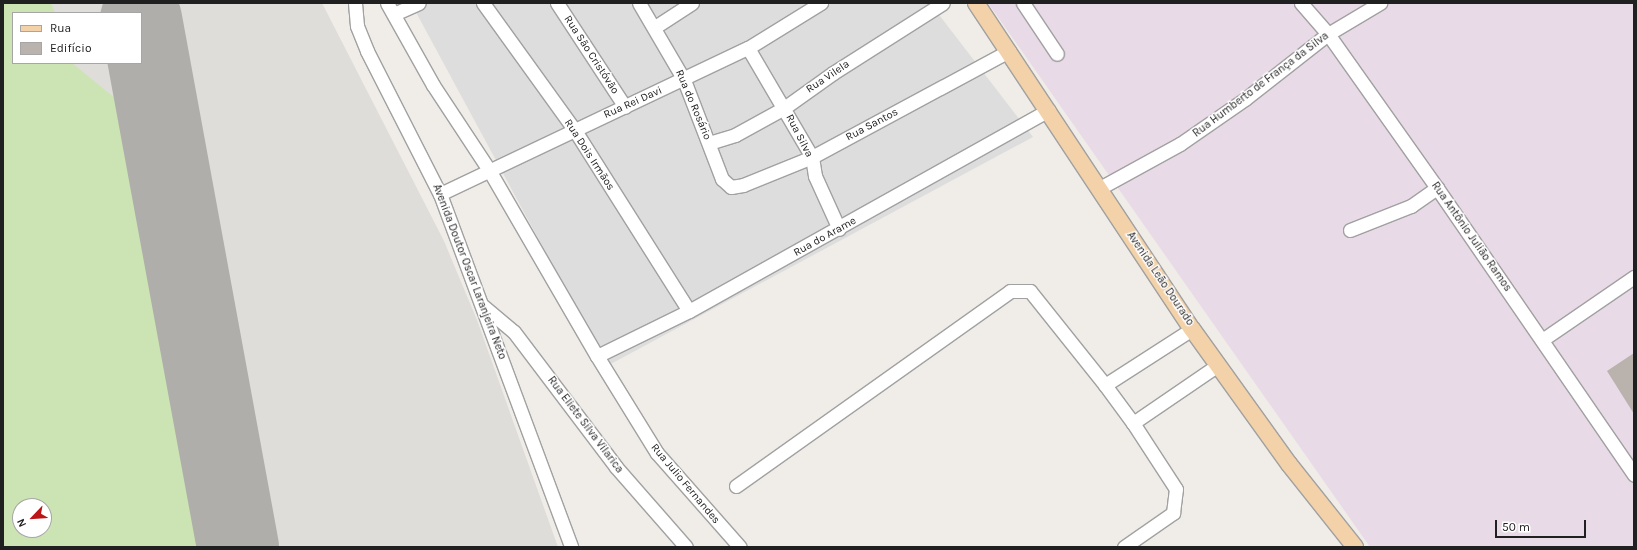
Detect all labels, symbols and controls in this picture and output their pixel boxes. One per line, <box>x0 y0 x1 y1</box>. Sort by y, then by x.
legend <box>12 12 142 64</box>
street label: Rua São Cristóvão <box>561 13 621 97</box>
text: Rua <box>50 21 71 35</box>
street label: Rua Humberto de França da Silva <box>1190 30 1332 140</box>
text: Edifício <box>50 41 91 55</box>
street label: Rua Vilela <box>804 58 852 96</box>
street label: Rua do Rosário <box>672 68 714 142</box>
street label: Rua Rei Davi <box>602 84 664 122</box>
street label: Rua Santos <box>844 106 900 144</box>
street label: Rua Silva <box>783 112 815 160</box>
street label: Rua Dois Irmãos <box>561 117 617 193</box>
street label: Rua Antônio Julião Ramos <box>1428 180 1514 294</box>
street label: Avenida Doutor Oscar Laranjeira Neto <box>429 183 509 361</box>
street label: Rua do Arame <box>791 214 859 260</box>
street label: Avenida Leão Dourado <box>1124 230 1196 328</box>
street label: Rua Eliete Silva Vilarica <box>544 374 626 476</box>
street label: Rua Julio Fernandes <box>648 441 722 527</box>
north arrow <box>12 498 52 538</box>
scale bar <box>1497 512 1588 538</box>
text: N <box>14 517 29 529</box>
text: 50 m <box>1502 520 1530 534</box>

